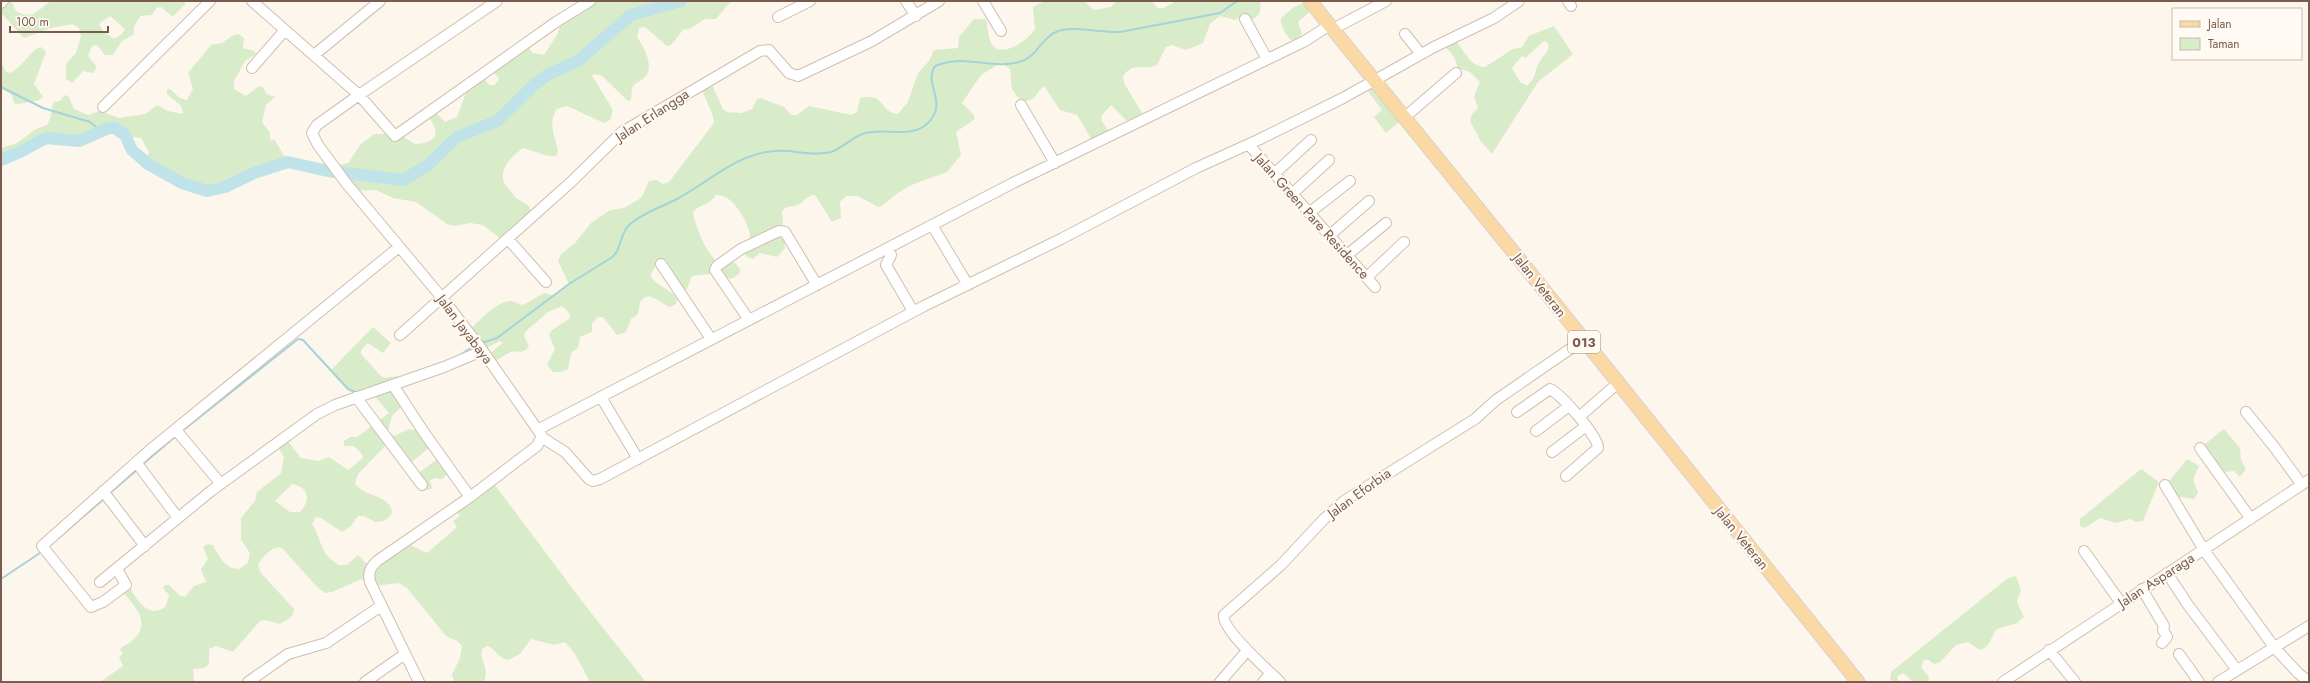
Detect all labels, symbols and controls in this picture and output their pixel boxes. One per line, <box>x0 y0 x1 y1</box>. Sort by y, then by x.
scale bar <box>10 8 108 34</box>
legend <box>2172 8 2302 60</box>
text: 100 m <box>16 13 49 31</box>
text: Jalan <box>2206 15 2231 33</box>
text: Taman <box>2208 35 2240 53</box>
street label: Jalan Erlangga <box>610 84 693 147</box>
street label: Jalan Green Pare Residence <box>1248 147 1374 284</box>
street label: Jalan Veteran <box>1507 247 1571 321</box>
street label: Jalan Jayabaya <box>431 289 498 368</box>
road number: 013 <box>1568 331 1600 353</box>
street label: Jalan Eforbia <box>1322 463 1395 524</box>
street label: Jalan Veteran <box>1709 500 1774 574</box>
street label: Jalan Asparaga <box>2112 548 2198 613</box>

